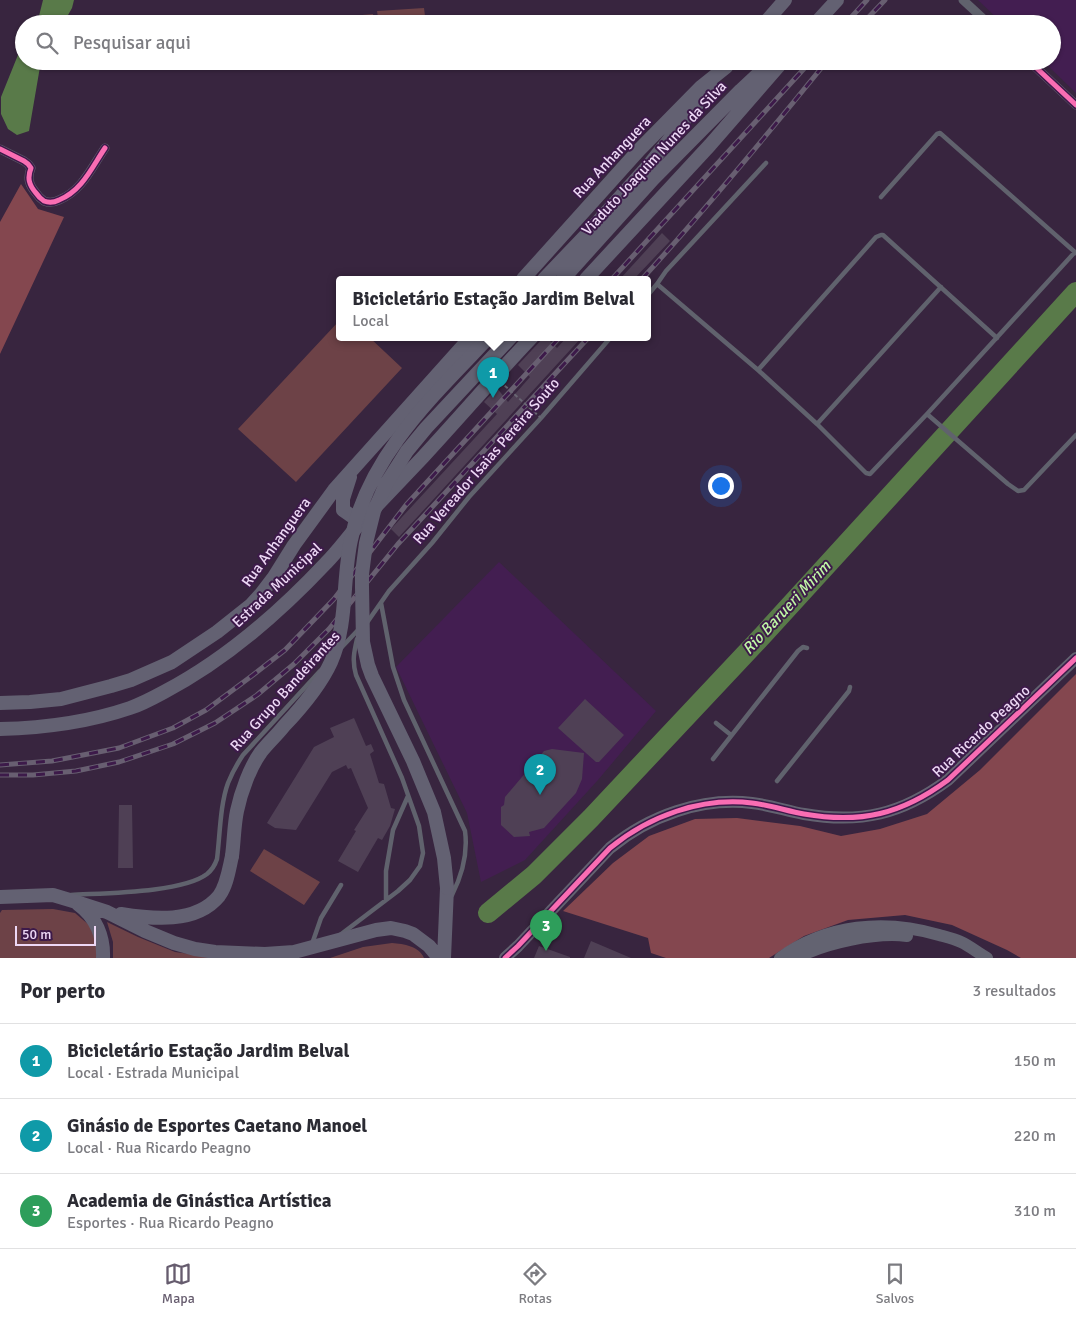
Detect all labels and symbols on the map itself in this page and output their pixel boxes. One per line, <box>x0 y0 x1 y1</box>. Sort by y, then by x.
street label: Viaduto Joaquim Nunes da Silva <box>578 77 730 239</box>
street label: Rua Anhanguera <box>569 112 655 202</box>
pin: 1 <box>477 357 509 398</box>
street label: Rua Vereador Isaias Pereira Souto <box>409 374 563 548</box>
your location <box>708 473 734 499</box>
street label: Rua Anhanguera <box>238 494 314 590</box>
street label: Estrada Municipal <box>228 539 326 631</box>
water label: Rio Barueri Mirim <box>738 556 836 659</box>
street label: Rua Grupo Bandeirantes <box>226 627 344 755</box>
street label: Rua Ricardo Peagno <box>928 681 1034 781</box>
pin: 2 <box>524 754 556 795</box>
pin: 3 <box>530 910 562 951</box>
scale bar <box>15 923 96 946</box>

